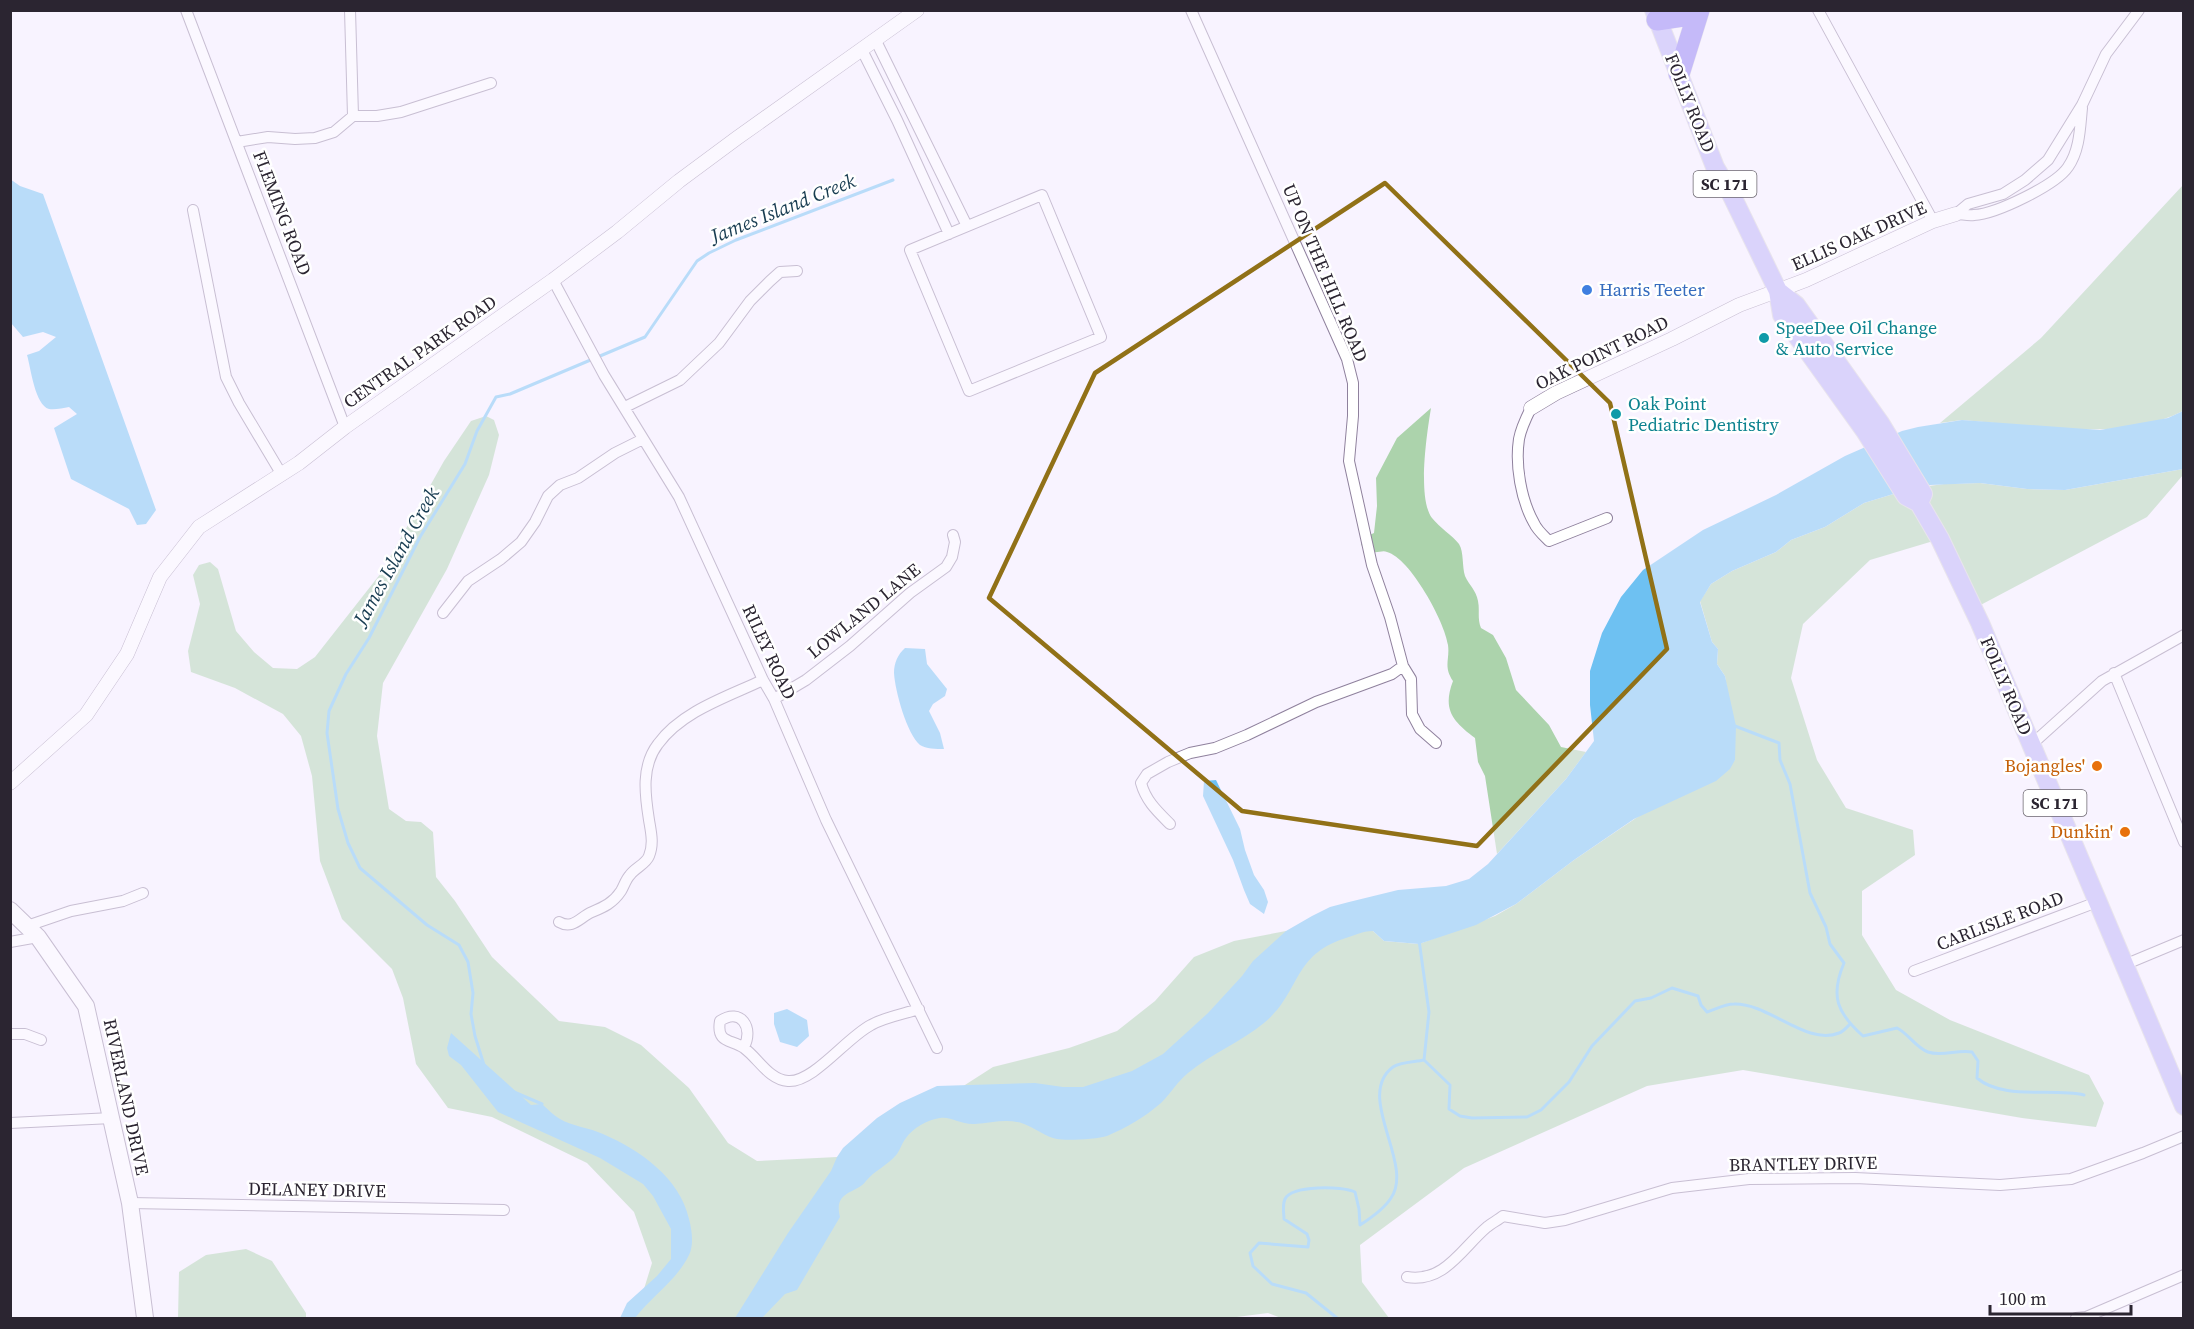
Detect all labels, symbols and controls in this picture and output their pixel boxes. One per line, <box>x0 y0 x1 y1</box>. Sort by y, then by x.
street label: FOLLY ROAD <box>1659 50 1722 156</box>
street label: FLEMING ROAD <box>247 147 318 279</box>
water label: James Island Creek <box>704 166 860 251</box>
road number: SC 171 <box>1694 171 1756 197</box>
street label: UP ON THE HILL ROAD <box>1277 180 1374 366</box>
street label: ELLIS OAK DRIVE <box>1787 195 1930 277</box>
place label: Harris Teeter <box>1599 277 1705 302</box>
marker: Harris Teeter <box>1580 283 1594 297</box>
street label: CENTRAL PARK ROAD <box>338 289 501 414</box>
street label: OAK POINT ROAD <box>1531 309 1673 396</box>
place label: SpeeDee Oil Change & Auto Service <box>1776 315 1937 361</box>
marker: SpeeDee Oil Change & Auto Service <box>1757 331 1771 345</box>
place label: Oak Point Pediatric Dentistry <box>1628 391 1779 437</box>
marker: Oak Point Pediatric Dentistry <box>1609 407 1623 421</box>
water label: James Island Creek <box>345 481 446 633</box>
street label: LOWLAND LANE <box>802 557 926 664</box>
street label: RILEY ROAD <box>736 600 802 703</box>
street label: FOLLY ROAD <box>1975 633 2038 739</box>
place label: Bojangles' <box>2004 753 2085 778</box>
marker: Bojangles' <box>2090 759 2104 773</box>
road number: SC 171 <box>2024 790 2086 816</box>
place label: Dunkin' <box>2050 819 2113 844</box>
marker: Dunkin' <box>2118 825 2132 839</box>
street label: CARLISLE ROAD <box>1933 885 2067 956</box>
street label: RIVERLAND DRIVE <box>98 1016 155 1178</box>
street label: BRANTLEY DRIVE <box>1729 1150 1877 1177</box>
street label: DELANEY DRIVE <box>248 1176 386 1203</box>
scale bar <box>1990 1278 2131 1316</box>
text: 100 m <box>1999 1286 2046 1311</box>

